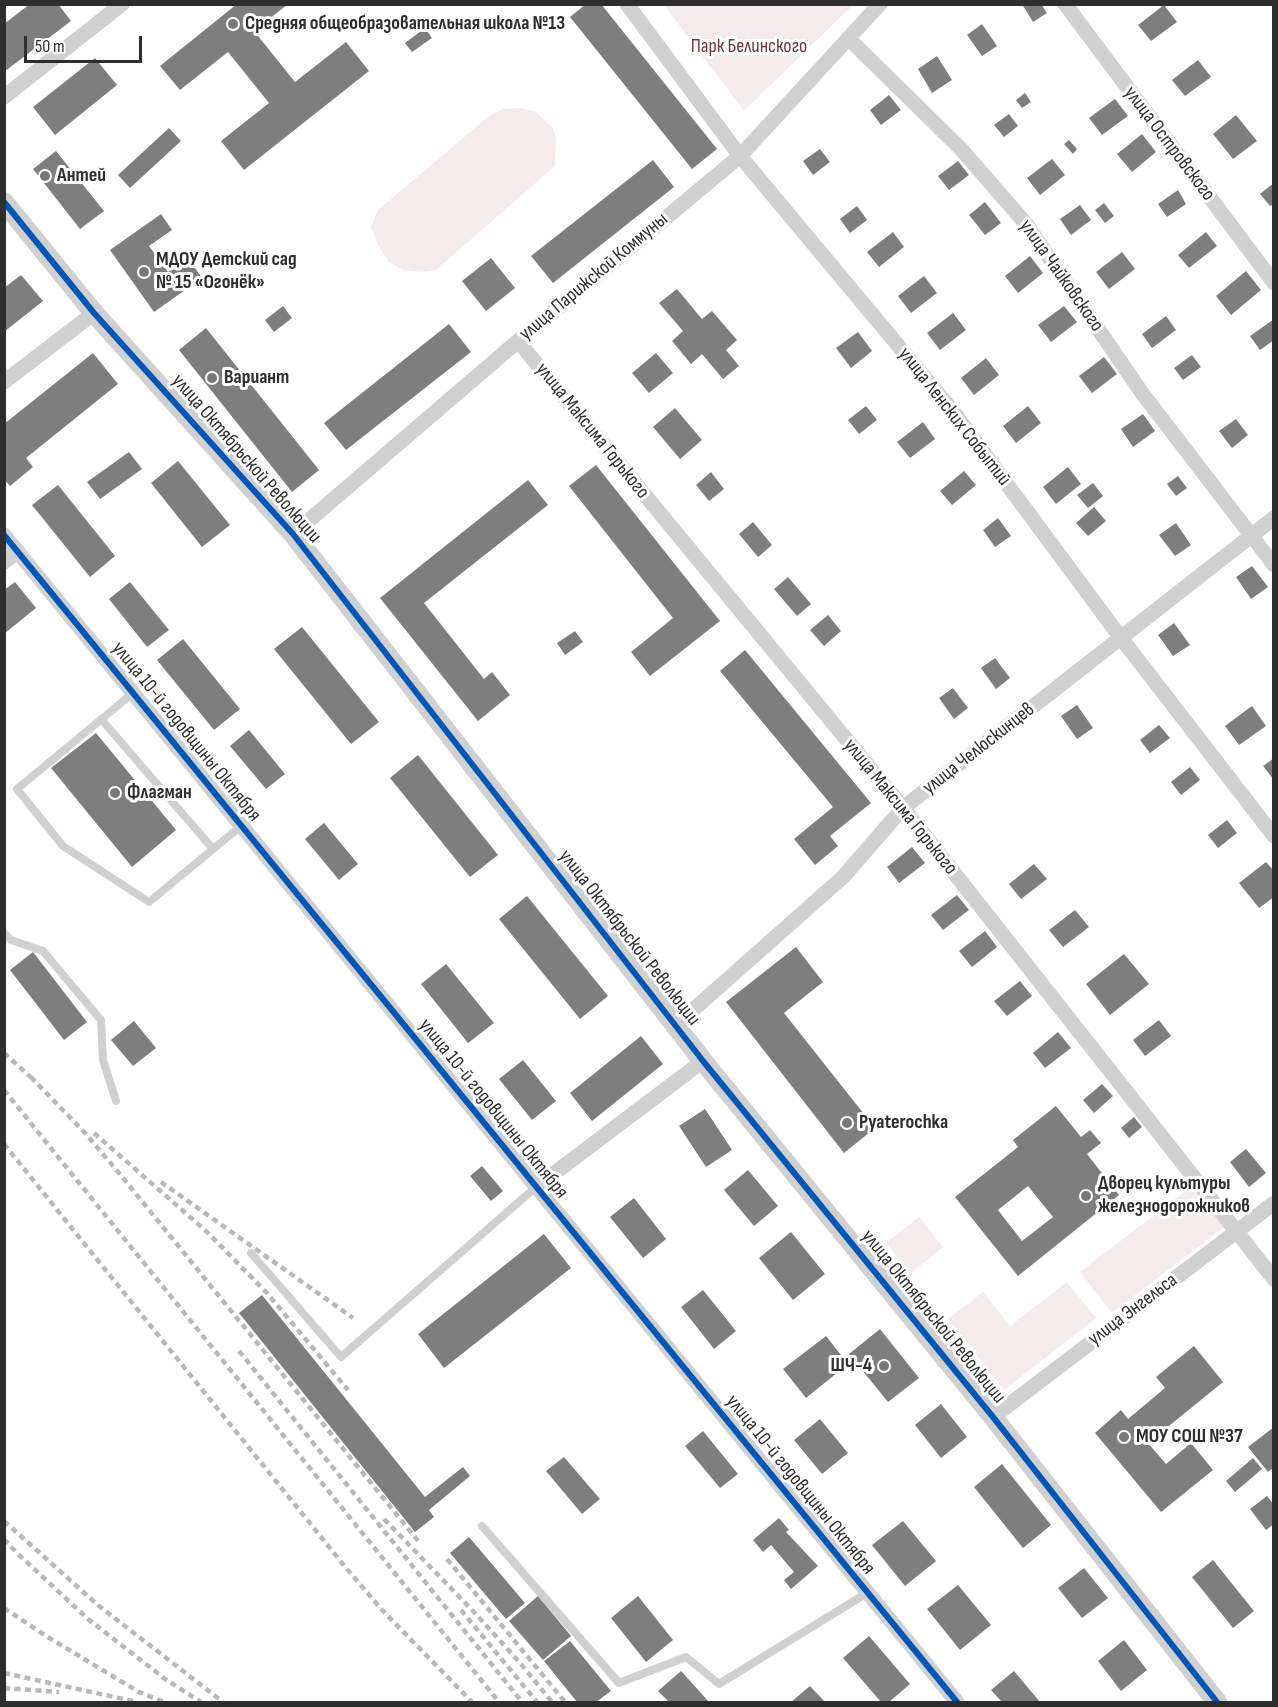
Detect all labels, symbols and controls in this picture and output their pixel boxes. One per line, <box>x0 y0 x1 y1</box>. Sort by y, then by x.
place label: Средняя общеобразовательная школа №13 <box>245 12 565 36</box>
marker: Средняя общеобразовательная школа №13 <box>226 17 240 31</box>
scale bar <box>27 24 146 62</box>
park label: Парк Белинского <box>691 35 807 59</box>
text: 50 m <box>35 36 65 57</box>
street label: улица Островского <box>1118 82 1220 206</box>
place label: Антей <box>57 164 106 188</box>
marker: Антей <box>38 169 52 183</box>
street label: улица Парижской Коммуны <box>515 208 673 346</box>
street label: улица Чайковского <box>1014 215 1108 337</box>
place label: МДОУ Детский сад № 15 «Огонёк» <box>156 248 297 295</box>
marker: МДОУ Детский сад № 15 «Огонёк» <box>137 265 151 279</box>
street label: улица Ленских Событий <box>893 343 1015 491</box>
street label: улица Максима Горького <box>530 358 654 504</box>
place label: Вариант <box>224 366 289 390</box>
street label: улица Октябрьской Революции <box>166 370 326 548</box>
marker: Вариант <box>205 371 219 385</box>
street label: улица 10-й годовщины Октября <box>106 637 266 827</box>
street label: улица Челюскинцев <box>918 698 1040 800</box>
street label: улица Максима Горького <box>838 734 962 880</box>
place label: Флагман <box>127 781 192 805</box>
marker: Флагман <box>108 786 122 800</box>
street label: улица Октябрьской Революции <box>553 845 705 1031</box>
street label: улица 10-й годовщины Октября <box>413 1014 573 1204</box>
place label: Pyaterochka <box>859 1111 948 1135</box>
marker: Pyaterochka <box>840 1116 854 1130</box>
place label: Дворец культуры железнодорожников <box>1098 1172 1250 1219</box>
marker: Дворец культуры железнодорожников <box>1079 1189 1093 1203</box>
street label: улица Октябрьской Революции <box>856 1225 1010 1409</box>
street label: улица Энгельса <box>1084 1269 1182 1351</box>
place label: ШЧ-4 <box>830 1354 872 1378</box>
marker: ШЧ-4 <box>877 1359 891 1373</box>
street label: улица 10-й годовщины Октября <box>720 1390 880 1580</box>
place label: МОУ СОШ №37 <box>1136 1425 1243 1449</box>
marker: МОУ СОШ №37 <box>1117 1430 1131 1444</box>

